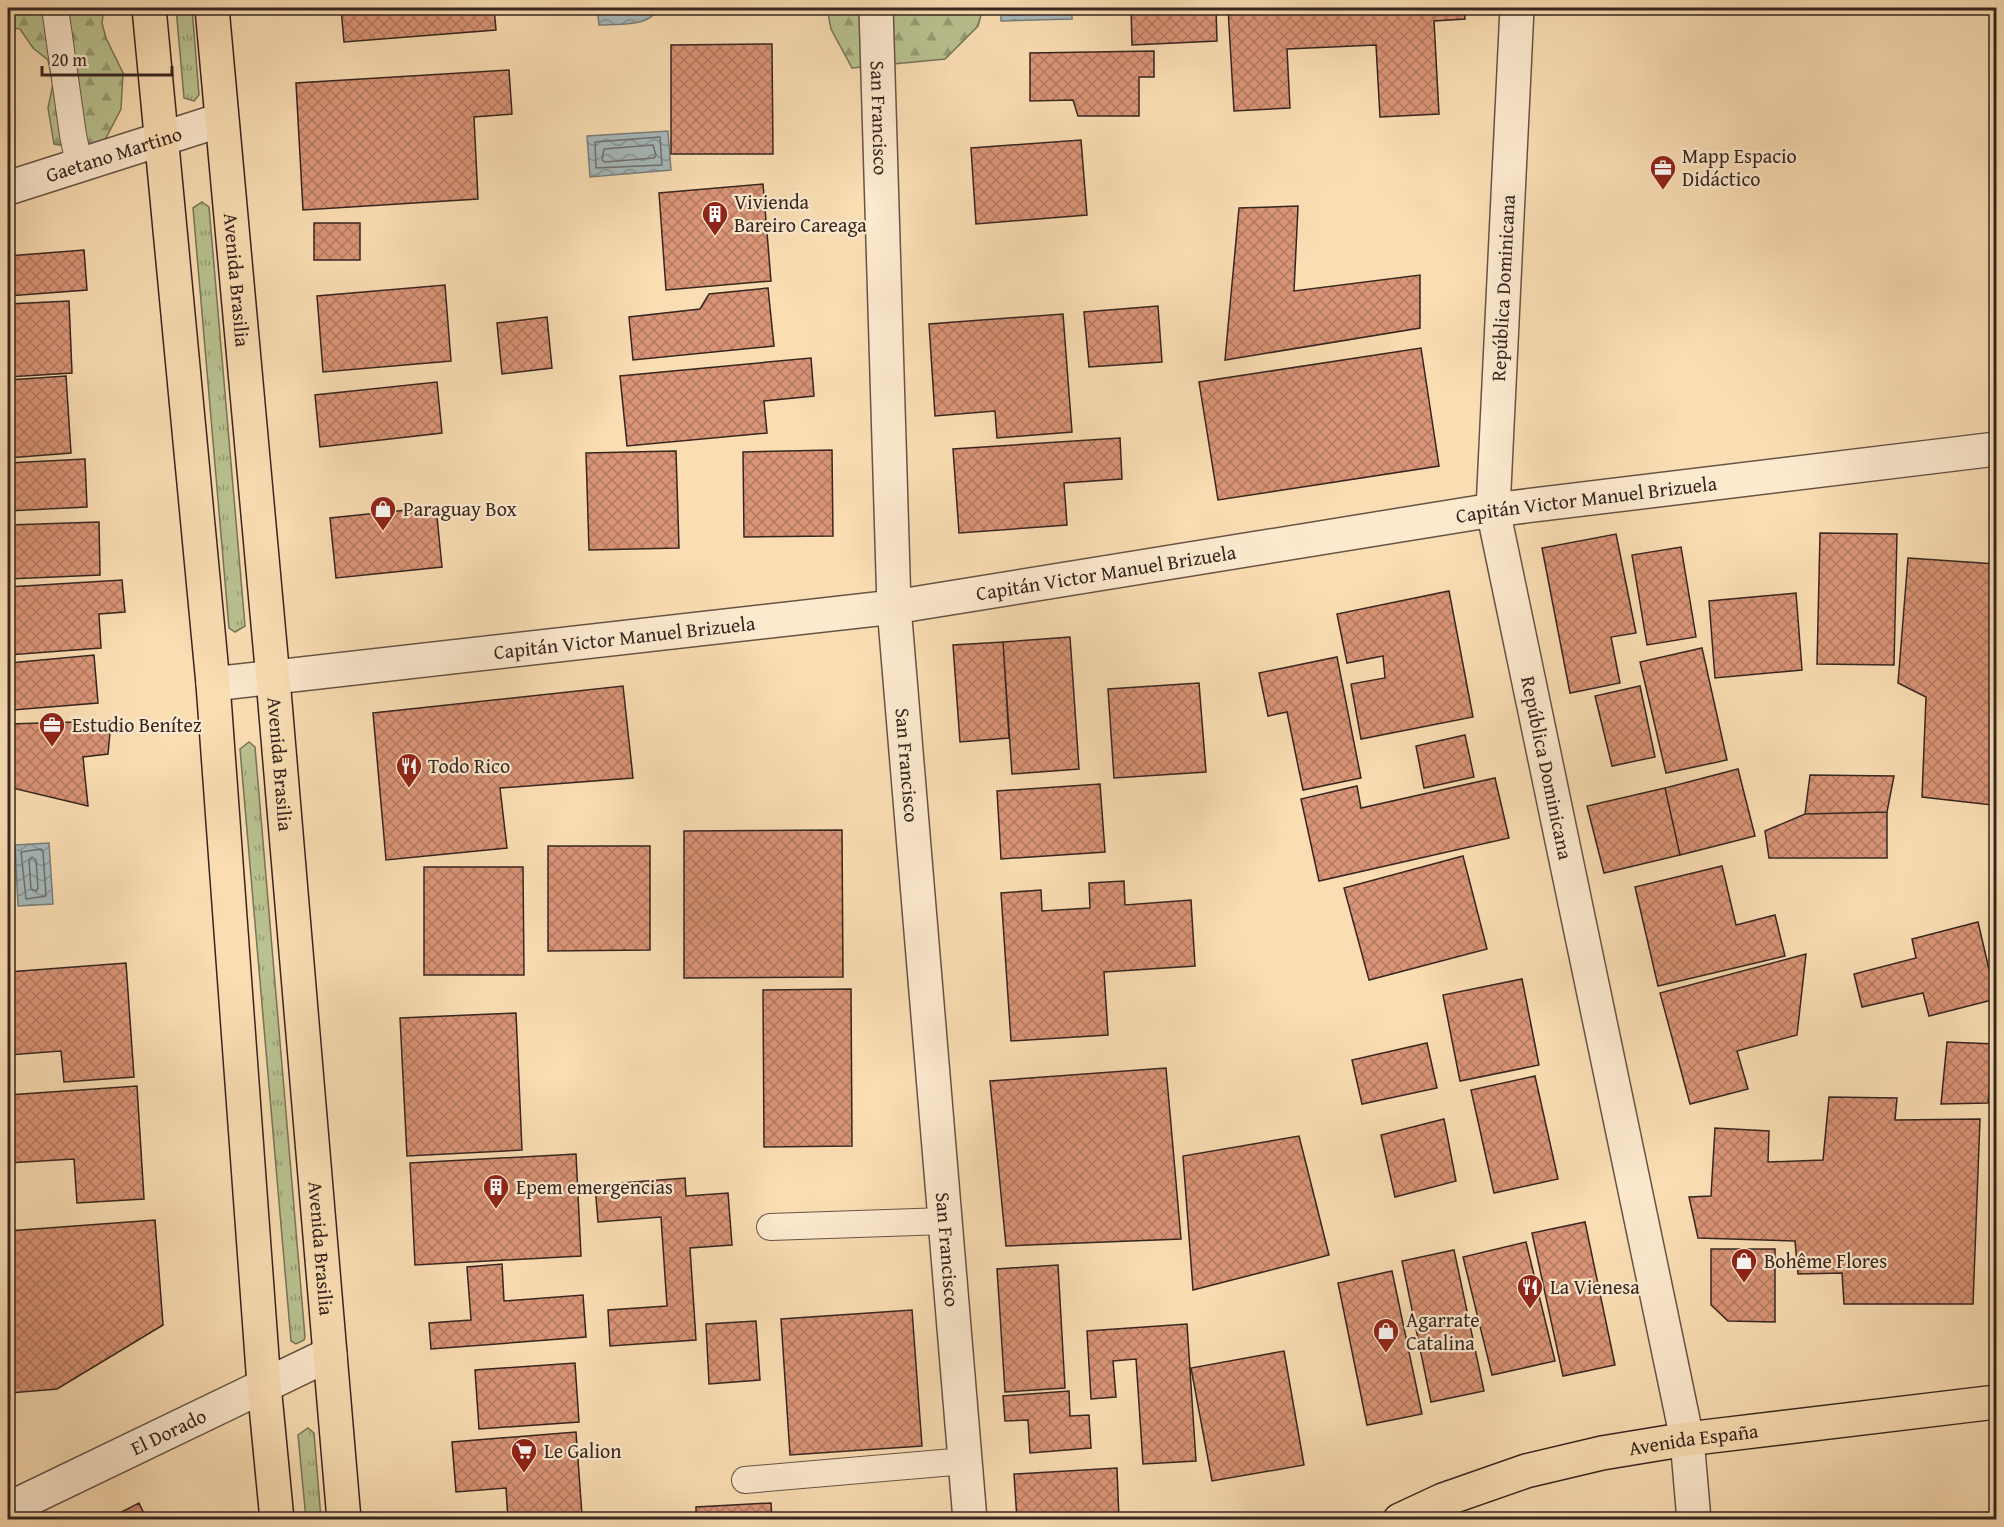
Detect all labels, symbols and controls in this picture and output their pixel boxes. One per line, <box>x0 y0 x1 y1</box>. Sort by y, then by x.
scale bar <box>42 39 172 77</box>
text: 20 m <box>51 46 87 73</box>
street label: San Francisco <box>864 60 896 176</box>
street label: Gaetano Martino <box>42 118 185 189</box>
place label: Mapp Espacio Didáctico <box>1682 141 1797 193</box>
office icon: Mapp Espacio Didáctico <box>1648 153 1678 191</box>
place label: Vivienda Bareiro Careaga <box>734 187 867 239</box>
street label: República Dominicana <box>1483 193 1522 382</box>
building icon: Vivienda Bareiro Careaga <box>700 199 730 237</box>
street label: Avenida Brasilia <box>217 212 258 349</box>
street label: Capitán Victor Manuel Brizuela <box>1453 468 1719 530</box>
shop icon: Paraguay Box <box>368 494 398 532</box>
place label: Paraguay Box <box>403 494 517 523</box>
street label: Capitán Victor Manuel Brizuela <box>974 537 1239 608</box>
street label: Capitán Victor Manuel Brizuela <box>492 608 757 666</box>
street label: República Dominicana <box>1514 673 1581 863</box>
street label: Avenida Brasilia <box>261 696 301 833</box>
street label: San Francisco <box>888 707 927 824</box>
office icon: Estudio Benítez <box>37 710 67 748</box>
place label: Estudio Benítez <box>72 710 202 739</box>
restaurant icon: Todo Rico <box>394 751 424 789</box>
place label: Todo Rico <box>428 751 510 780</box>
building icon: Epem emergencias <box>481 1172 511 1210</box>
place label: Epem emergencias <box>516 1172 673 1201</box>
street label: Avenida Brasilia <box>301 1180 342 1317</box>
street label: San Francisco <box>929 1191 967 1308</box>
shop icon: Bohême Flores <box>1729 1246 1759 1284</box>
place label: Bohême Flores <box>1764 1246 1887 1275</box>
restaurant icon: La Vienesa <box>1515 1272 1545 1310</box>
place label: La Vienesa <box>1550 1272 1640 1301</box>
place label: Agarrate Catalina <box>1406 1305 1480 1357</box>
shop icon: Agarrate Catalina <box>1371 1316 1401 1354</box>
street label: El Dorado <box>125 1401 211 1462</box>
street label: Avenida España <box>1627 1416 1760 1462</box>
supermarket icon: Le Galion <box>509 1436 539 1474</box>
place label: Le Galion <box>544 1436 621 1465</box>

